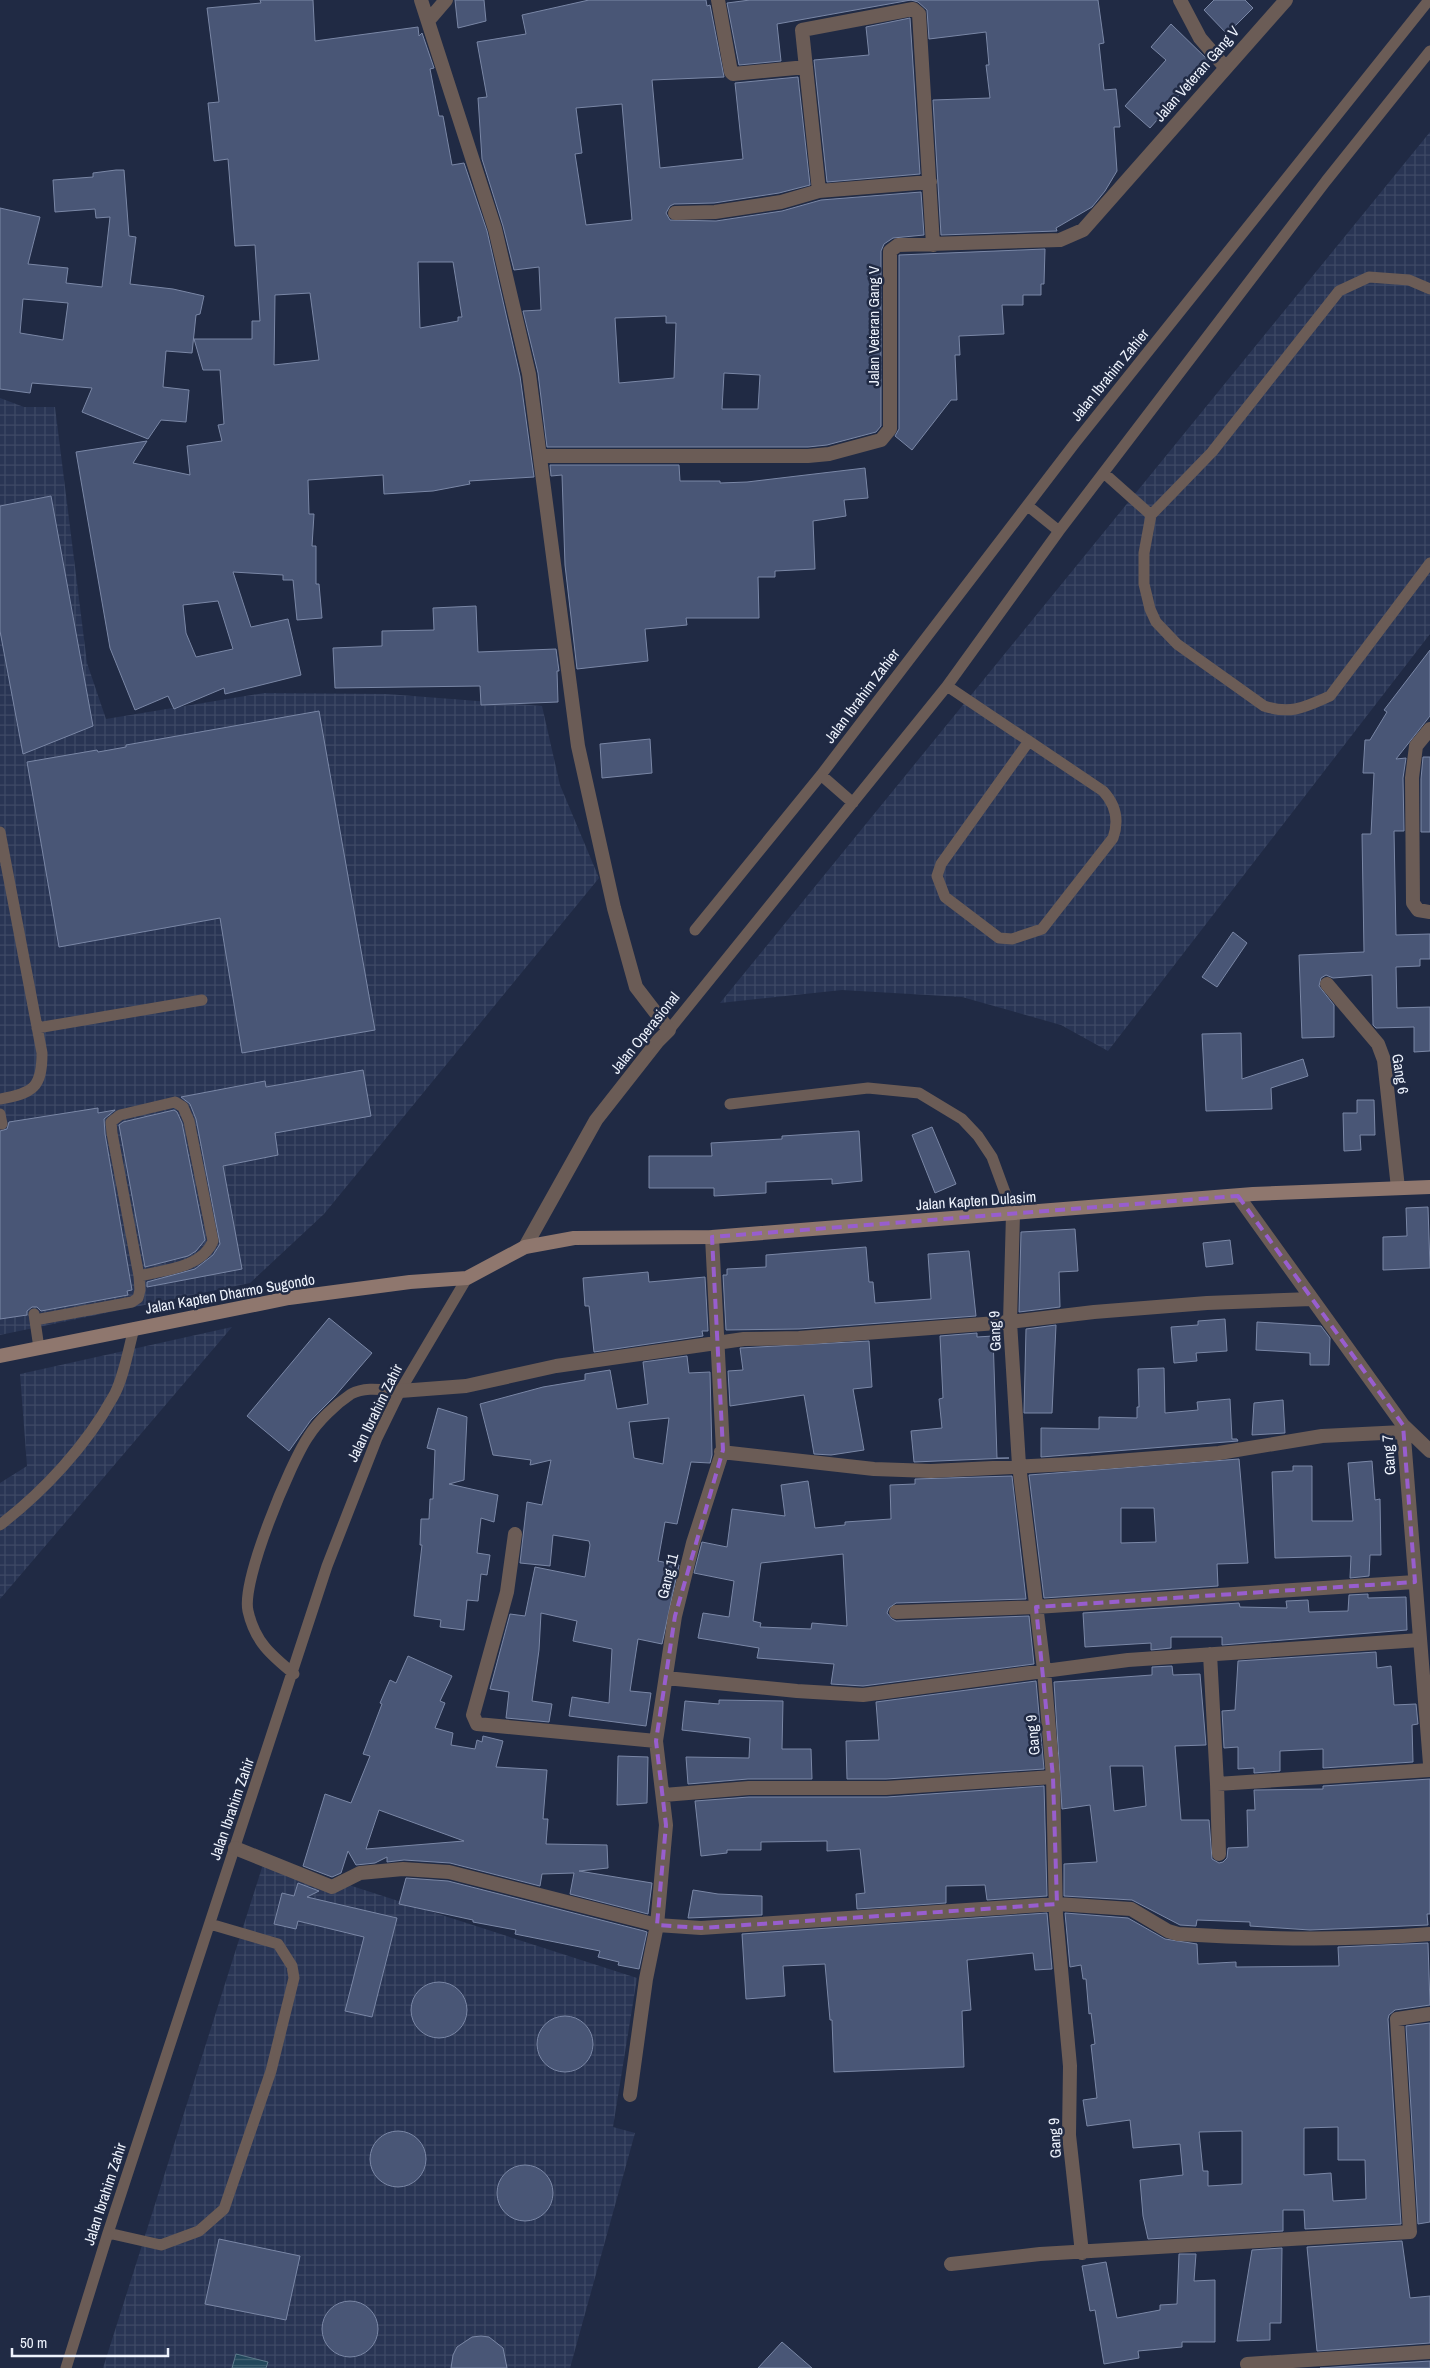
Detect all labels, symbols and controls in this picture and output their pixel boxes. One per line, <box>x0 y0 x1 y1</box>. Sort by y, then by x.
street label: Jalan Veteran Gang V <box>1149 21 1245 126</box>
street label: Jalan Veteran Gang V <box>863 265 884 386</box>
street label: Jalan Ibrahim Zahier <box>1066 324 1153 425</box>
street label: Jalan Ibrahim Zahier <box>819 644 904 747</box>
street label: Jalan Operasional <box>605 987 684 1078</box>
street label: Gang 6 <box>1387 1052 1414 1096</box>
street label: Jalan Kapten Dulasim <box>915 1186 1037 1215</box>
street label: Jalan Kapten Dharmo Sugondo <box>144 1268 316 1319</box>
street label: Gang 9 <box>983 1310 1006 1352</box>
street label: Jalan Ibrahim Zahir <box>342 1360 407 1465</box>
street label: Gang 7 <box>1377 1434 1400 1476</box>
street label: Gang 11 <box>652 1551 683 1601</box>
street label: Gang 9 <box>1020 1714 1045 1756</box>
street label: Jalan Ibrahim Zahir <box>204 1755 259 1863</box>
street label: Gang 9 <box>1043 2117 1066 2159</box>
street label: Jalan Ibrahim Zahir <box>78 2140 131 2248</box>
scale bar <box>12 2326 169 2358</box>
text: 50 m <box>20 2332 47 2353</box>

